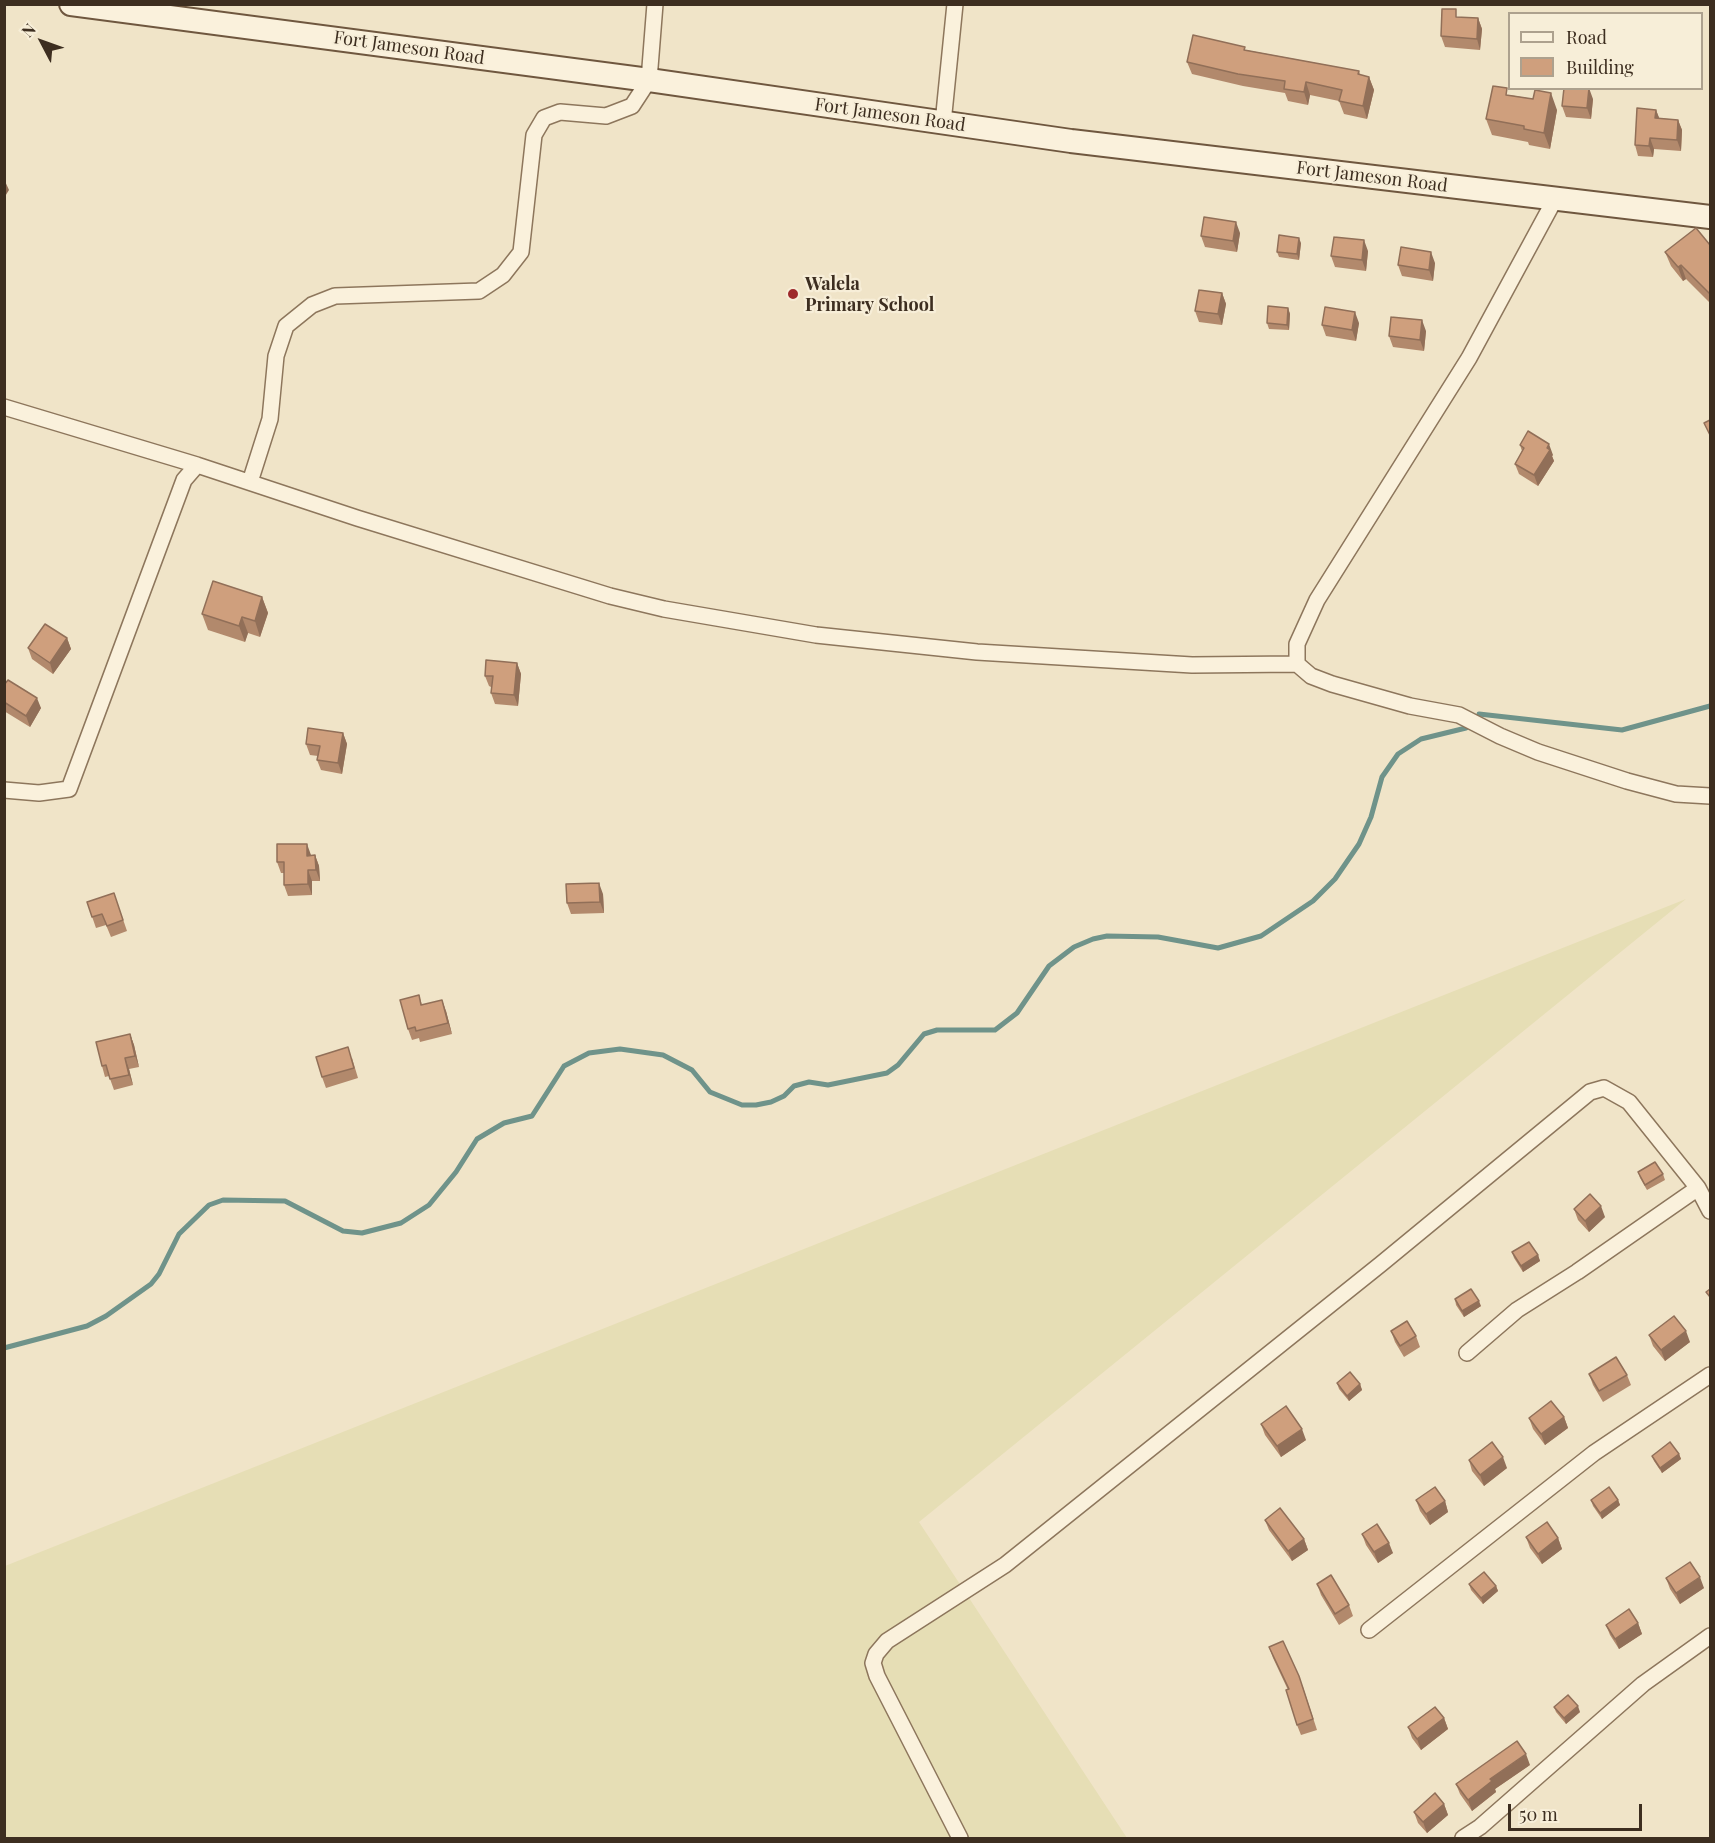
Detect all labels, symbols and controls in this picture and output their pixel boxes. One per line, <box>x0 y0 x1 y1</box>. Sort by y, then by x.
north arrow <box>12 12 72 72</box>
legend <box>1508 12 1703 90</box>
text: N <box>16 19 40 41</box>
text: Road <box>1566 25 1607 49</box>
street label: Fort Jameson Road <box>332 27 486 69</box>
text: Building <box>1566 55 1634 79</box>
street label: Fort Jameson Road <box>813 94 967 136</box>
street label: Fort Jameson Road <box>1295 157 1449 197</box>
place label: Walela Primary School <box>805 273 934 316</box>
marker: Walela Primary School <box>786 287 800 301</box>
scale bar <box>1511 1792 1644 1830</box>
text: 50 m <box>1519 1802 1558 1826</box>

